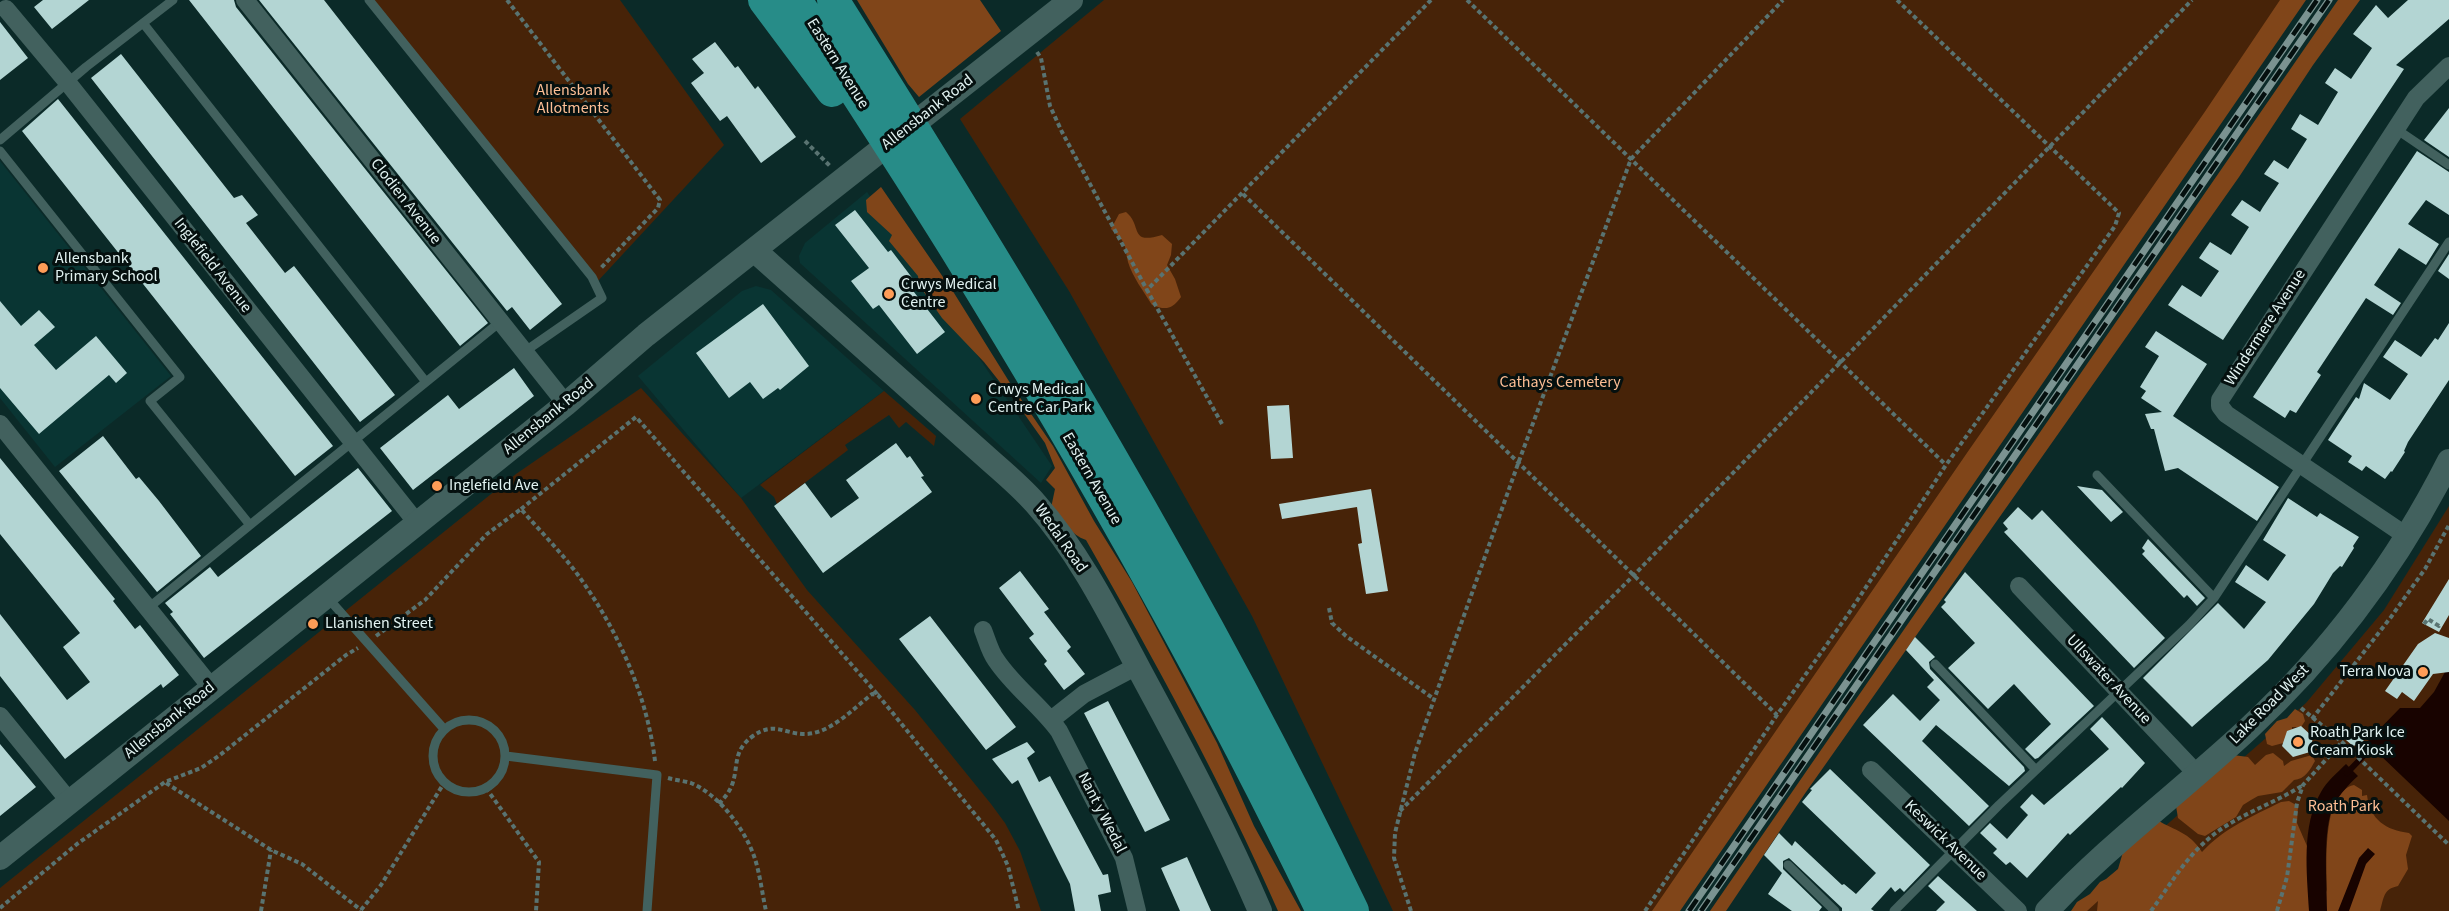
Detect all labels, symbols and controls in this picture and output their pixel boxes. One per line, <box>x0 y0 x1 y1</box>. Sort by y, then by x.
street label: Eastern Avenue <box>802 15 872 113</box>
street label: Allensbank Road <box>878 71 978 155</box>
park label: Allensbank Allotments <box>536 81 610 119</box>
street label: Clodien Avenue <box>365 155 445 249</box>
street label: Inglefield Avenue <box>169 215 255 317</box>
place label: Allensbank Primary School <box>55 249 157 287</box>
marker: Allensbank Primary School <box>36 261 50 275</box>
street label: Windermere Avenue <box>2221 266 2311 390</box>
place label: Crwys Medical Centre <box>901 275 997 313</box>
marker: Crwys Medical Centre <box>882 287 896 301</box>
park label: Cathays Cemetery <box>1499 373 1621 393</box>
street label: Allensbank Road <box>500 375 598 459</box>
place label: Crwys Medical Centre Car Park <box>988 380 1092 418</box>
marker: Crwys Medical Centre Car Park <box>969 392 983 406</box>
street label: Eastern Avenue <box>1057 430 1125 528</box>
place label: Inglefield Ave <box>449 476 539 496</box>
marker: Inglefield Ave <box>430 479 444 493</box>
street label: Wedal Road <box>1029 501 1091 577</box>
place label: Llanishen Street <box>325 614 433 634</box>
marker: Llanishen Street <box>306 617 320 631</box>
street label: Ullswater Avenue <box>2062 631 2154 729</box>
street label: Lake Road West <box>2226 661 2314 749</box>
place label: Terra Nova <box>2339 662 2411 682</box>
marker: Terra Nova <box>2416 665 2430 679</box>
street label: Allensbank Road <box>121 679 219 763</box>
place label: Roath Park Ice Cream Kiosk <box>2310 723 2405 761</box>
marker: Roath Park Ice Cream Kiosk <box>2291 735 2305 749</box>
street label: Nant y Wedal <box>1072 769 1130 857</box>
street label: Keswick Avenue <box>1900 797 1990 885</box>
park label: Roath Park <box>2308 797 2380 817</box>

